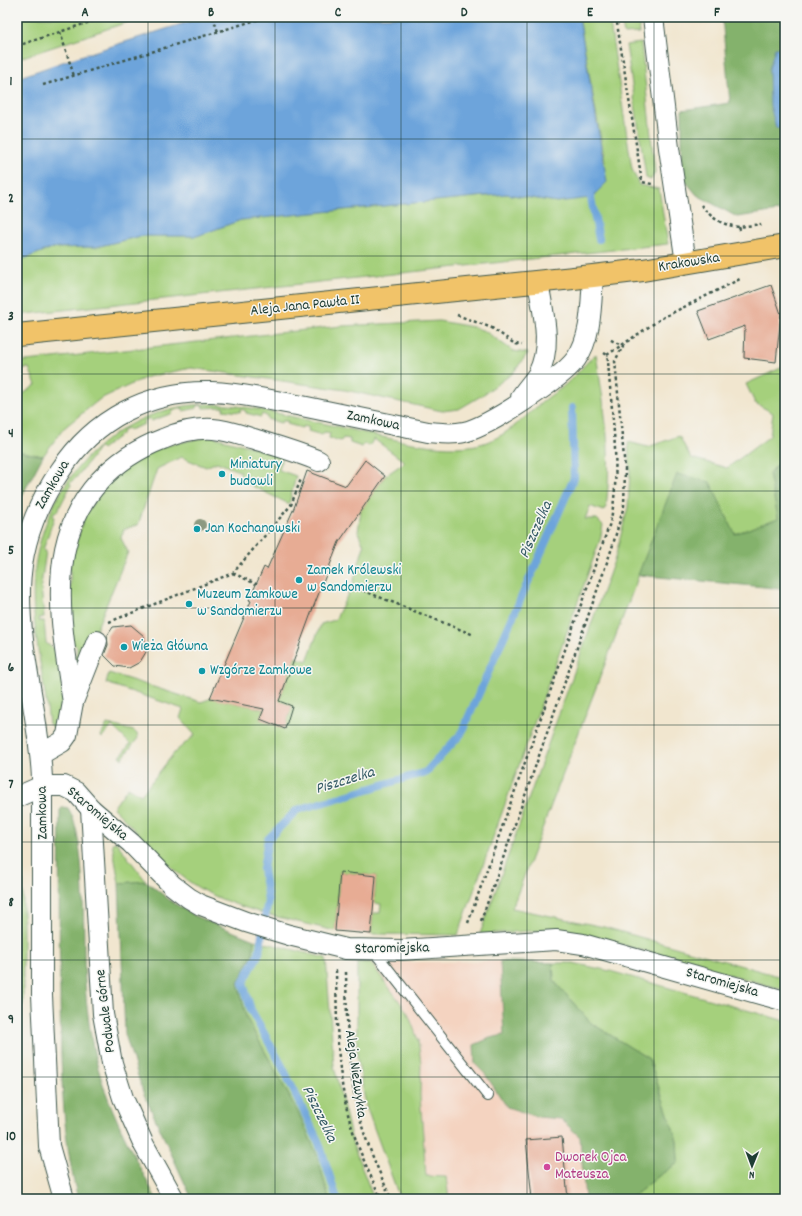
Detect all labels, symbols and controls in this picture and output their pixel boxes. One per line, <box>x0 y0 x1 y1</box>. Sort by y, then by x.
text: A <box>81 4 89 23</box>
text: B <box>208 4 214 23</box>
text: C <box>335 4 342 23</box>
text: D <box>461 4 468 23</box>
text: E <box>587 4 594 23</box>
text: F <box>714 4 720 23</box>
text: 1 <box>10 73 13 92</box>
text: 2 <box>8 190 14 209</box>
street label: Krakowska <box>657 247 722 279</box>
street label: Aleja Jana Pawła II <box>249 289 361 323</box>
text: 3 <box>8 308 14 327</box>
street label: Zamkowa <box>345 405 402 438</box>
text: 4 <box>8 425 14 444</box>
place label: Miniatury budowli <box>230 454 283 493</box>
street label: Zamkowa <box>30 456 76 514</box>
marker: Miniatury budowli <box>217 469 227 479</box>
water label: Piszczelka <box>513 496 559 562</box>
place label: Jan Kochanowski <box>205 518 300 540</box>
marker: Jan Kochanowski <box>192 524 202 534</box>
text: 5 <box>8 542 14 561</box>
place label: Zamek Królewski w Sandomierzu <box>307 560 402 599</box>
marker: Zamek Królewski w Sandomierzu <box>294 575 304 585</box>
place label: Muzeum Zamkowe w Sandomierzu <box>197 584 298 623</box>
marker: Muzeum Zamkowe w Sandomierzu <box>184 599 194 609</box>
place label: Wieża Główna <box>132 636 209 658</box>
marker: Wieża Główna <box>119 642 129 652</box>
text: 6 <box>8 659 15 678</box>
place label: Wzgórze Zamkowe <box>210 660 312 682</box>
marker: Wzgórze Zamkowe <box>197 666 207 676</box>
water label: Piszczelka <box>313 761 379 801</box>
text: 7 <box>9 776 14 795</box>
street label: Staromiejska <box>61 782 133 847</box>
street label: Zamkowa <box>32 785 54 840</box>
text: 8 <box>8 894 14 913</box>
street label: Staromiejska <box>355 937 430 961</box>
street label: Staromiejska <box>683 962 762 1004</box>
street label: Podwale Górne <box>90 967 122 1054</box>
text: 9 <box>8 1011 14 1030</box>
street label: Aleja NieZwykła <box>338 1028 372 1120</box>
water label: Piszczelka <box>295 1082 343 1148</box>
text: 10 <box>6 1128 16 1147</box>
north arrow <box>732 1146 772 1186</box>
place label: Dworek Ojca Mateusza <box>555 1147 627 1186</box>
marker: Dworek Ojca Mateusza <box>542 1162 552 1172</box>
text: N <box>748 1166 755 1182</box>

